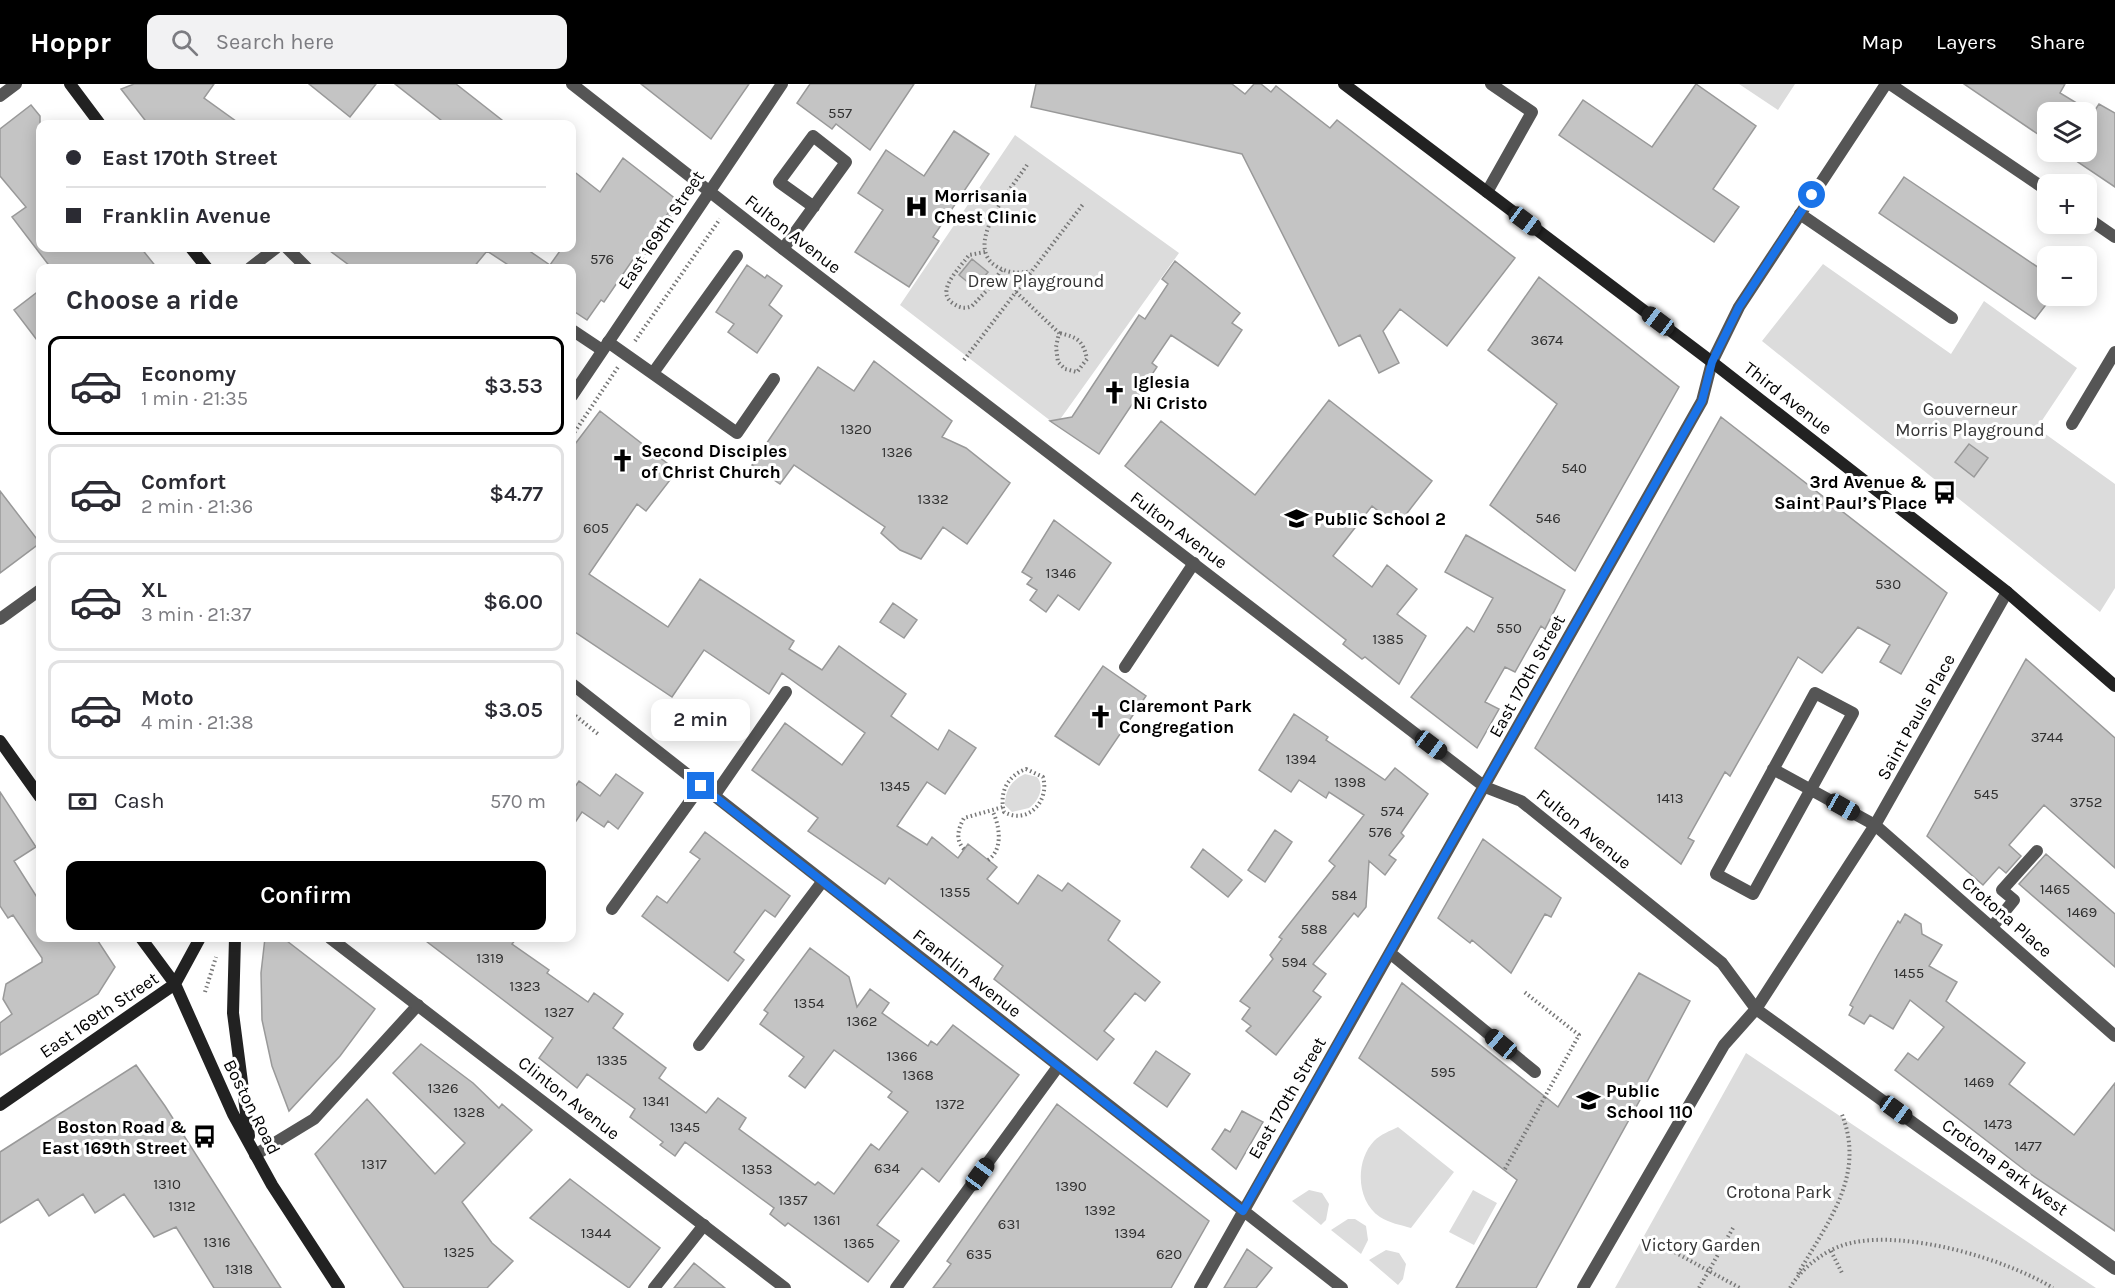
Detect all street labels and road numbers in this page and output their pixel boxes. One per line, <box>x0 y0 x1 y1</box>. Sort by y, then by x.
street label: East 169th Street <box>613 166 709 294</box>
street label: Fulton Avenue <box>741 190 845 278</box>
street label: Third Avenue <box>1739 357 1837 439</box>
street label: Fulton Avenue <box>1126 486 1232 574</box>
street label: East 170th Street <box>1484 611 1570 741</box>
street label: Saint Pauls Place <box>1872 650 1960 784</box>
street label: Fulton Avenue <box>1532 784 1636 874</box>
street label: Crotona Place <box>1957 872 2057 962</box>
street label: Franklin Avenue <box>908 924 1026 1022</box>
street label: East 169th Street <box>35 967 163 1063</box>
street label: East 170th Street <box>1243 1033 1331 1163</box>
street label: Clinton Avenue <box>514 1051 624 1145</box>
street label: Boston Road <box>219 1056 285 1158</box>
street label: Crotona Park West <box>1938 1114 2073 1220</box>

